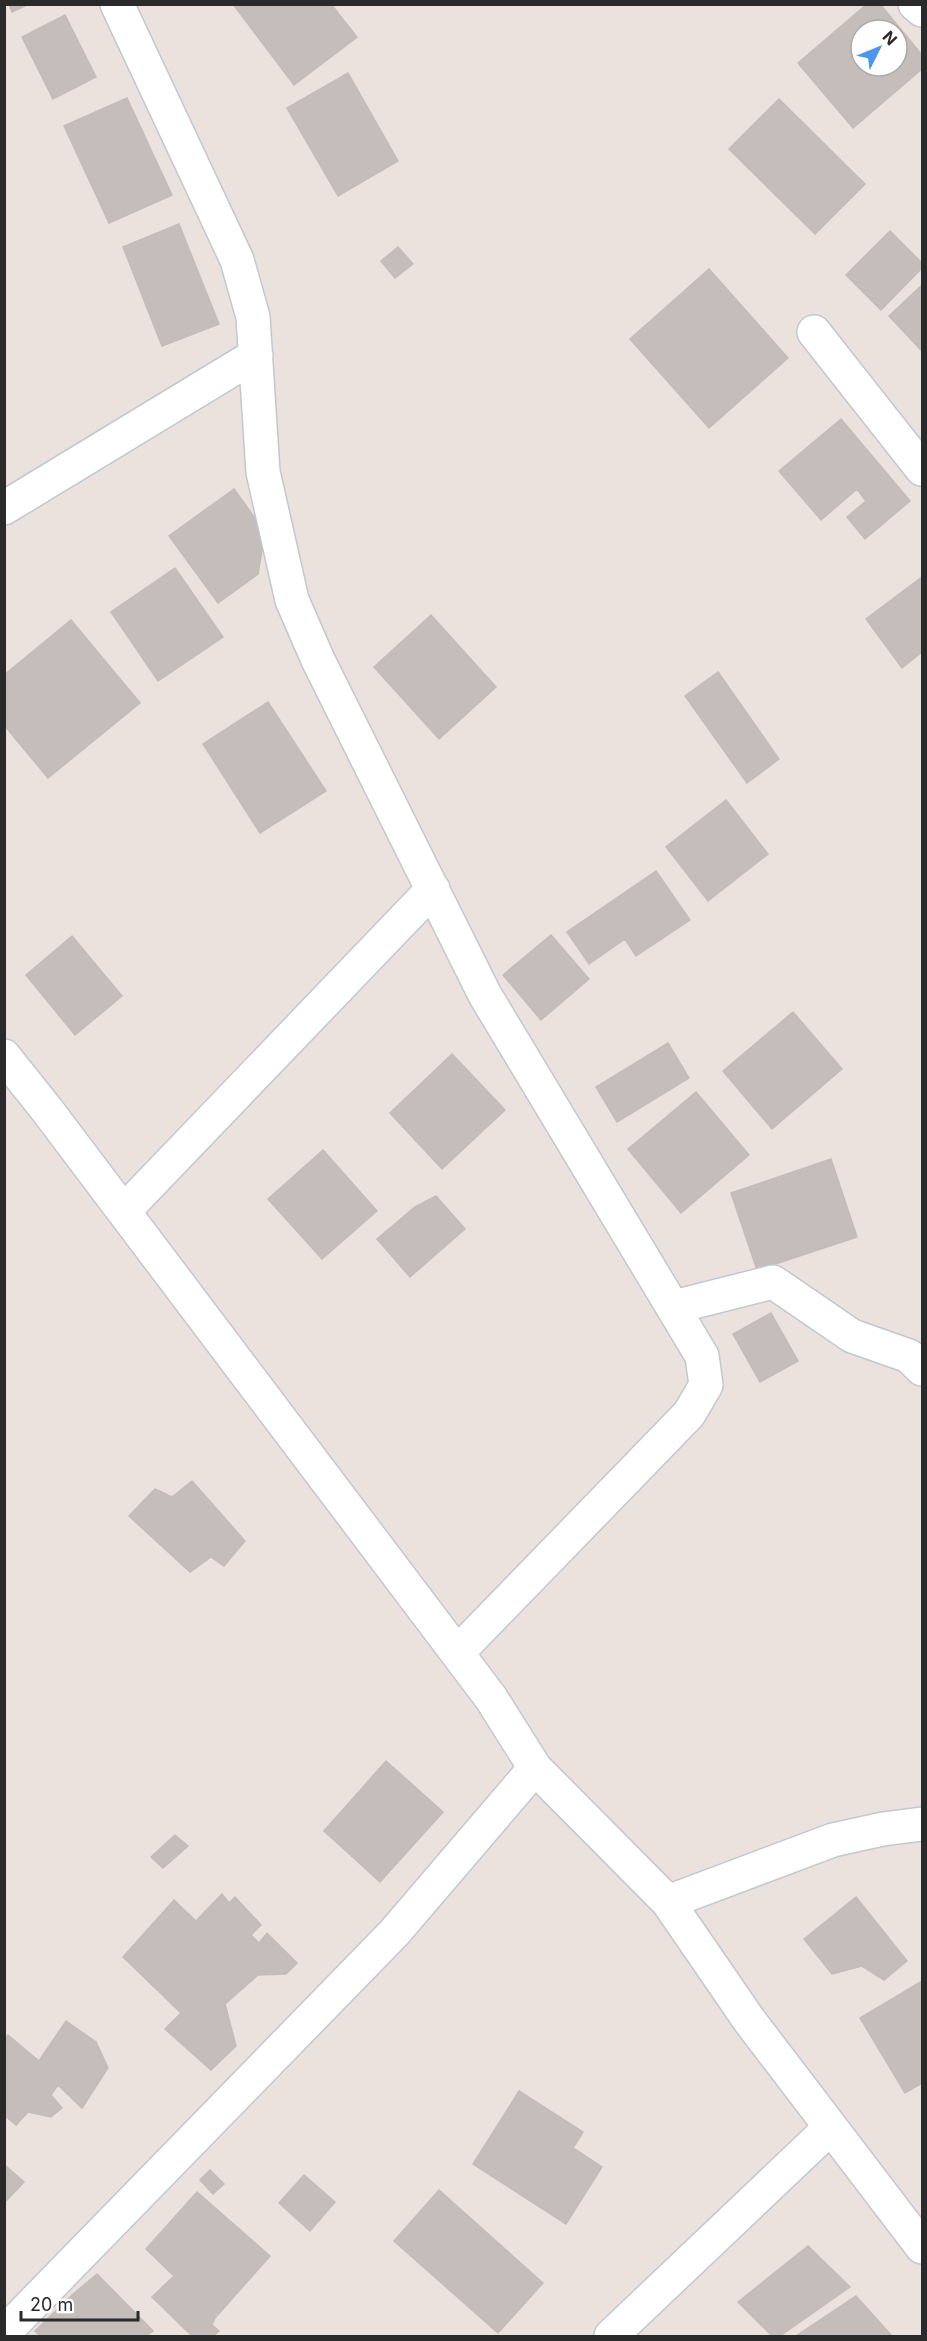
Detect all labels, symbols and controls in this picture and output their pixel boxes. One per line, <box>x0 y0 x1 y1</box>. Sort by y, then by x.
north arrow <box>849 18 909 78</box>
text: N <box>878 26 901 49</box>
scale bar <box>21 2284 138 2322</box>
text: 20 m <box>30 2294 73 2315</box>

